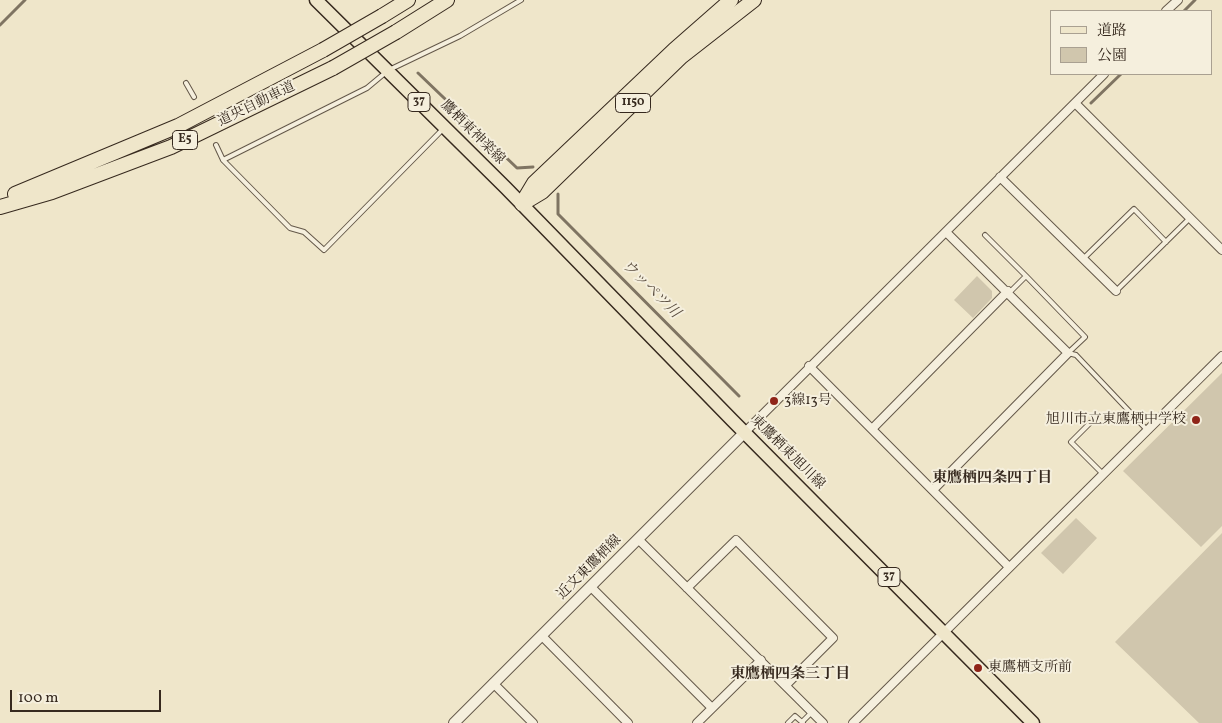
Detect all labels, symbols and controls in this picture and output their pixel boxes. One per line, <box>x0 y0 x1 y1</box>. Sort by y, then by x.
legend <box>1050 10 1212 75</box>
text: 道路 <box>1097 21 1127 42</box>
text: 公園 <box>1097 46 1127 67</box>
street label: 道央自動車道 <box>216 79 298 131</box>
road number: 37 <box>408 92 430 111</box>
road number: 1150 <box>616 94 650 112</box>
street label: 鷹栖東神楽線 <box>436 97 508 169</box>
road number: E5 <box>172 130 198 150</box>
water label: ウッペツ川 <box>617 257 683 323</box>
place label: 3線13号 <box>784 393 832 409</box>
marker: 3線13号 <box>768 395 780 407</box>
street label: 東鷹栖東旭川線 <box>746 412 828 494</box>
place label: 旭川市立東鷹栖中学校 <box>1046 412 1186 428</box>
marker: 旭川市立東鷹栖中学校 <box>1190 414 1202 426</box>
district label: 東鷹栖四条四丁目 <box>932 470 1052 488</box>
street label: 近文東鷹栖線 <box>554 532 626 604</box>
road number: 37 <box>878 568 900 586</box>
place label: 東鷹栖支所前 <box>988 660 1072 676</box>
marker: 東鷹栖支所前 <box>972 662 984 674</box>
district label: 東鷹栖四条三丁目 <box>730 666 850 684</box>
scale bar <box>12 680 164 712</box>
text: 100 m <box>18 688 58 709</box>

